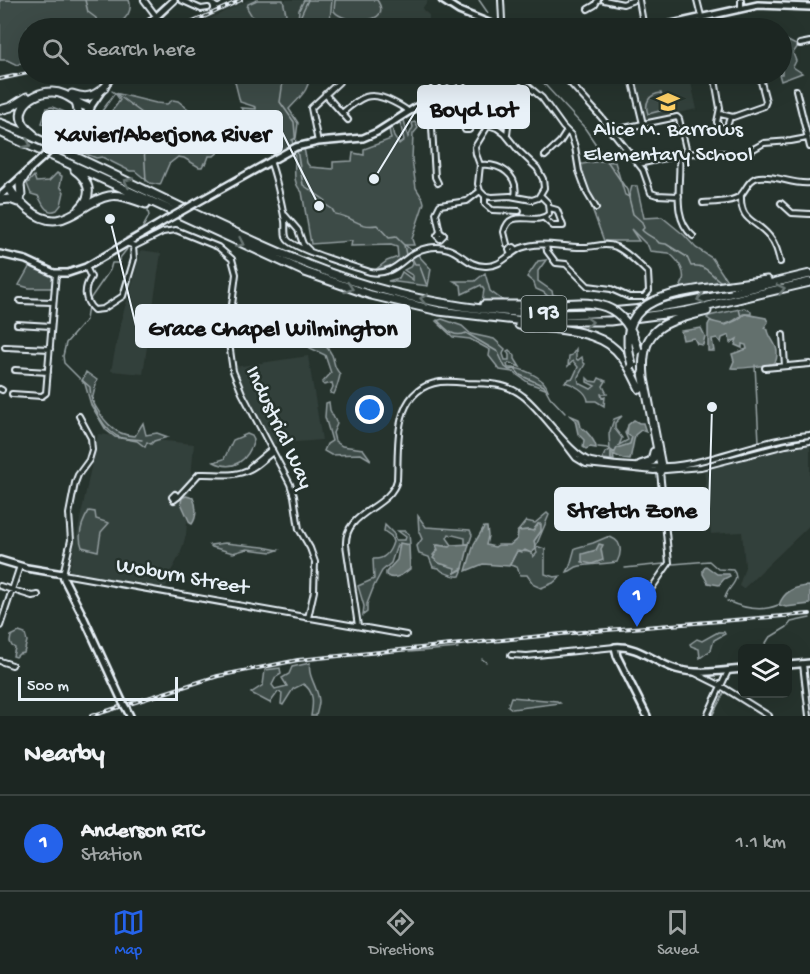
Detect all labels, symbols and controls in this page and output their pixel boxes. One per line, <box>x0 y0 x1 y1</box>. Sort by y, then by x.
search box <box>18 18 792 84</box>
icon: search <box>39 35 72 68</box>
text: Search here <box>87 38 195 64</box>
callout: Boyd Lot <box>418 86 529 128</box>
school or university icon: Alice M. Barrows Elementary School <box>655 89 681 115</box>
text: Boyd Lot <box>429 97 520 126</box>
callout: Xavier/Aberjona River <box>43 111 282 153</box>
place label: Alice M. Barrows Elementary School <box>583 118 753 169</box>
text: Xavier/Aberjona River <box>54 122 273 151</box>
one-way arrow <box>20 137 31 149</box>
one-way arrow <box>123 177 134 189</box>
one-way arrow <box>233 236 244 248</box>
one-way arrow <box>343 281 354 293</box>
one-way arrow <box>776 284 786 297</box>
one-way arrow <box>697 292 707 305</box>
one-way arrow <box>420 294 430 307</box>
road number: I 93 <box>522 296 566 332</box>
callout: Grace Chapel Wilmington <box>136 305 410 347</box>
one-way arrow <box>585 315 594 328</box>
text: Grace Chapel Wilmington <box>148 316 398 345</box>
street label: Industrial Way <box>238 362 318 494</box>
your location <box>355 395 384 424</box>
callout: Stretch Zone <box>555 488 709 530</box>
text: Stretch Zone <box>567 498 699 527</box>
street label: Woburn Street <box>114 554 252 603</box>
pin: 1 <box>618 578 656 627</box>
map controls <box>738 644 792 698</box>
button: layers <box>738 644 792 698</box>
scale bar <box>18 674 178 702</box>
text: 500 m <box>27 678 69 697</box>
text: Nearby <box>24 740 105 771</box>
text: Anderson RTC <box>81 819 204 845</box>
text: 1 <box>39 832 48 855</box>
text: 1.1 km <box>736 832 786 855</box>
text: Station <box>81 845 142 868</box>
tab: Map <box>112 906 145 961</box>
tab: Directions <box>368 906 434 961</box>
tab: Saved <box>657 906 698 961</box>

